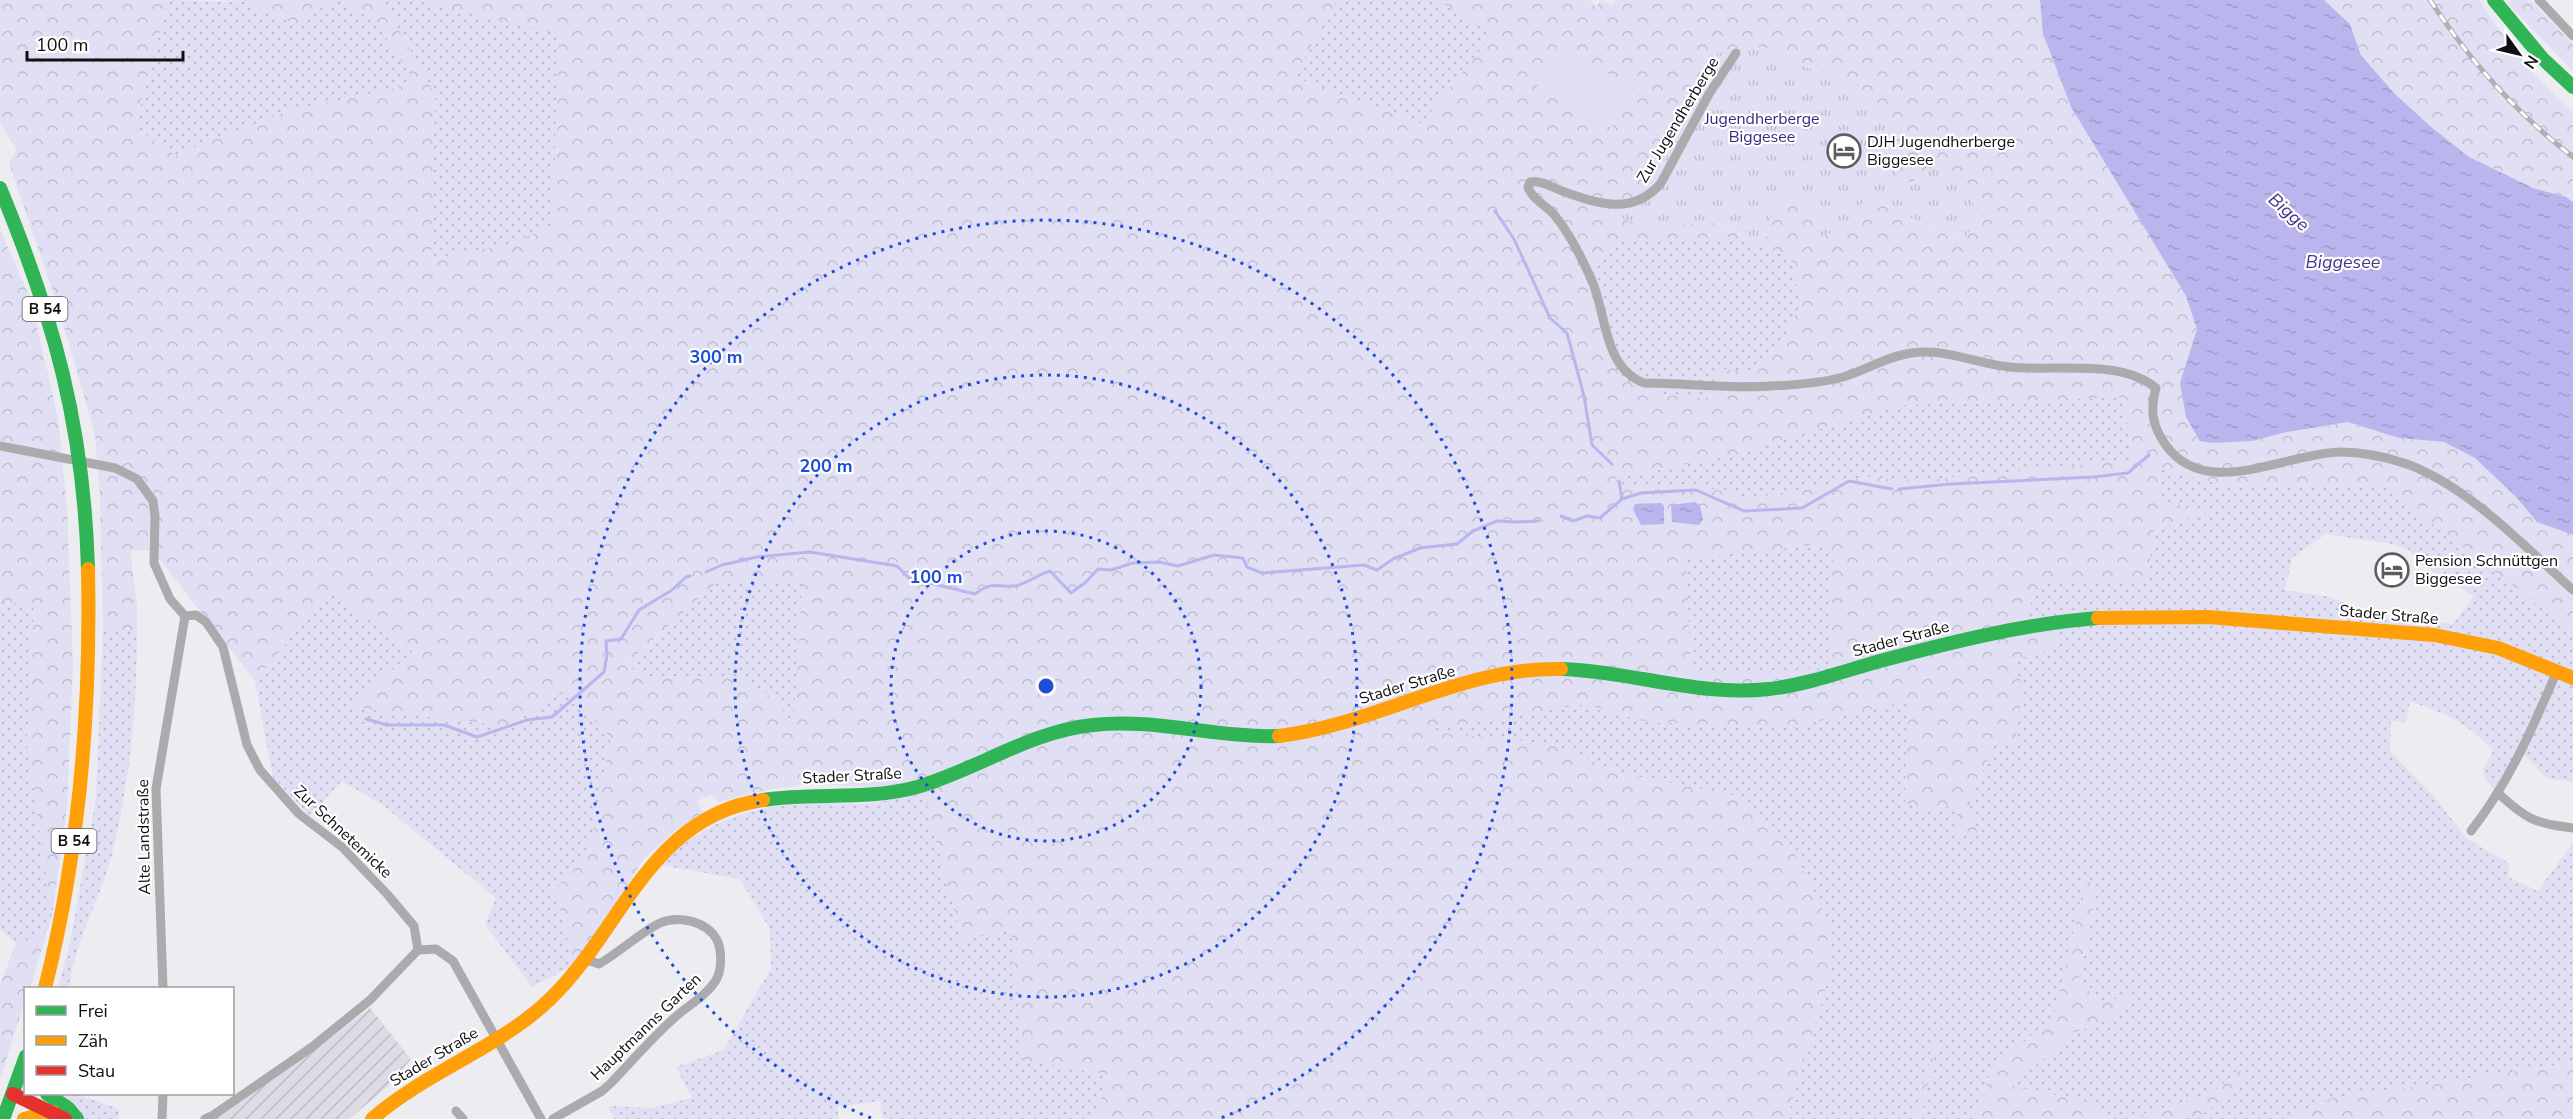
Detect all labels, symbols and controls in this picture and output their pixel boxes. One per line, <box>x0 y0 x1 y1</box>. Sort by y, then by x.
scale bar <box>27 24 183 62</box>
north arrow <box>2489 24 2549 84</box>
text: 100 m <box>36 33 88 57</box>
text: N <box>2518 51 2543 73</box>
street label: Zur Jugendherberge <box>1632 53 1724 187</box>
park label: Jugendherberge Biggesee <box>1703 108 1820 148</box>
place label: DJH Jugendherberge Biggesee <box>1867 131 2015 171</box>
hotel icon: DJH Jugendherberge Biggesee <box>1826 133 1862 169</box>
water label: Bigge <box>2263 188 2315 237</box>
water label: Biggesee <box>2306 250 2381 274</box>
road number: B 54 <box>22 297 68 321</box>
text: 300 m <box>689 345 743 369</box>
text: 200 m <box>799 454 853 478</box>
place label: Pension Schnüttgen Biggesee <box>2415 550 2558 590</box>
hotel icon: Pension Schnüttgen Biggesee <box>2374 552 2410 588</box>
text: 100 m <box>909 565 963 589</box>
street label: Stader Straße <box>2338 600 2440 630</box>
street label: Stader Straße <box>1850 616 1952 662</box>
street label: Stader Straße <box>1356 660 1458 710</box>
centre of rings <box>1036 676 1056 696</box>
street label: Stader Straße <box>802 762 902 790</box>
street label: Alte Landstraße <box>132 779 156 895</box>
street label: Zur Schnetemicke <box>289 781 397 883</box>
road number: B 54 <box>52 829 97 853</box>
street label: Hauptmanns Garten <box>586 968 706 1086</box>
legend <box>24 987 234 1095</box>
text: Frei <box>78 999 108 1023</box>
street label: Stader Straße <box>386 1022 482 1092</box>
text: Zäh <box>78 1029 108 1053</box>
text: Stau <box>78 1059 115 1083</box>

